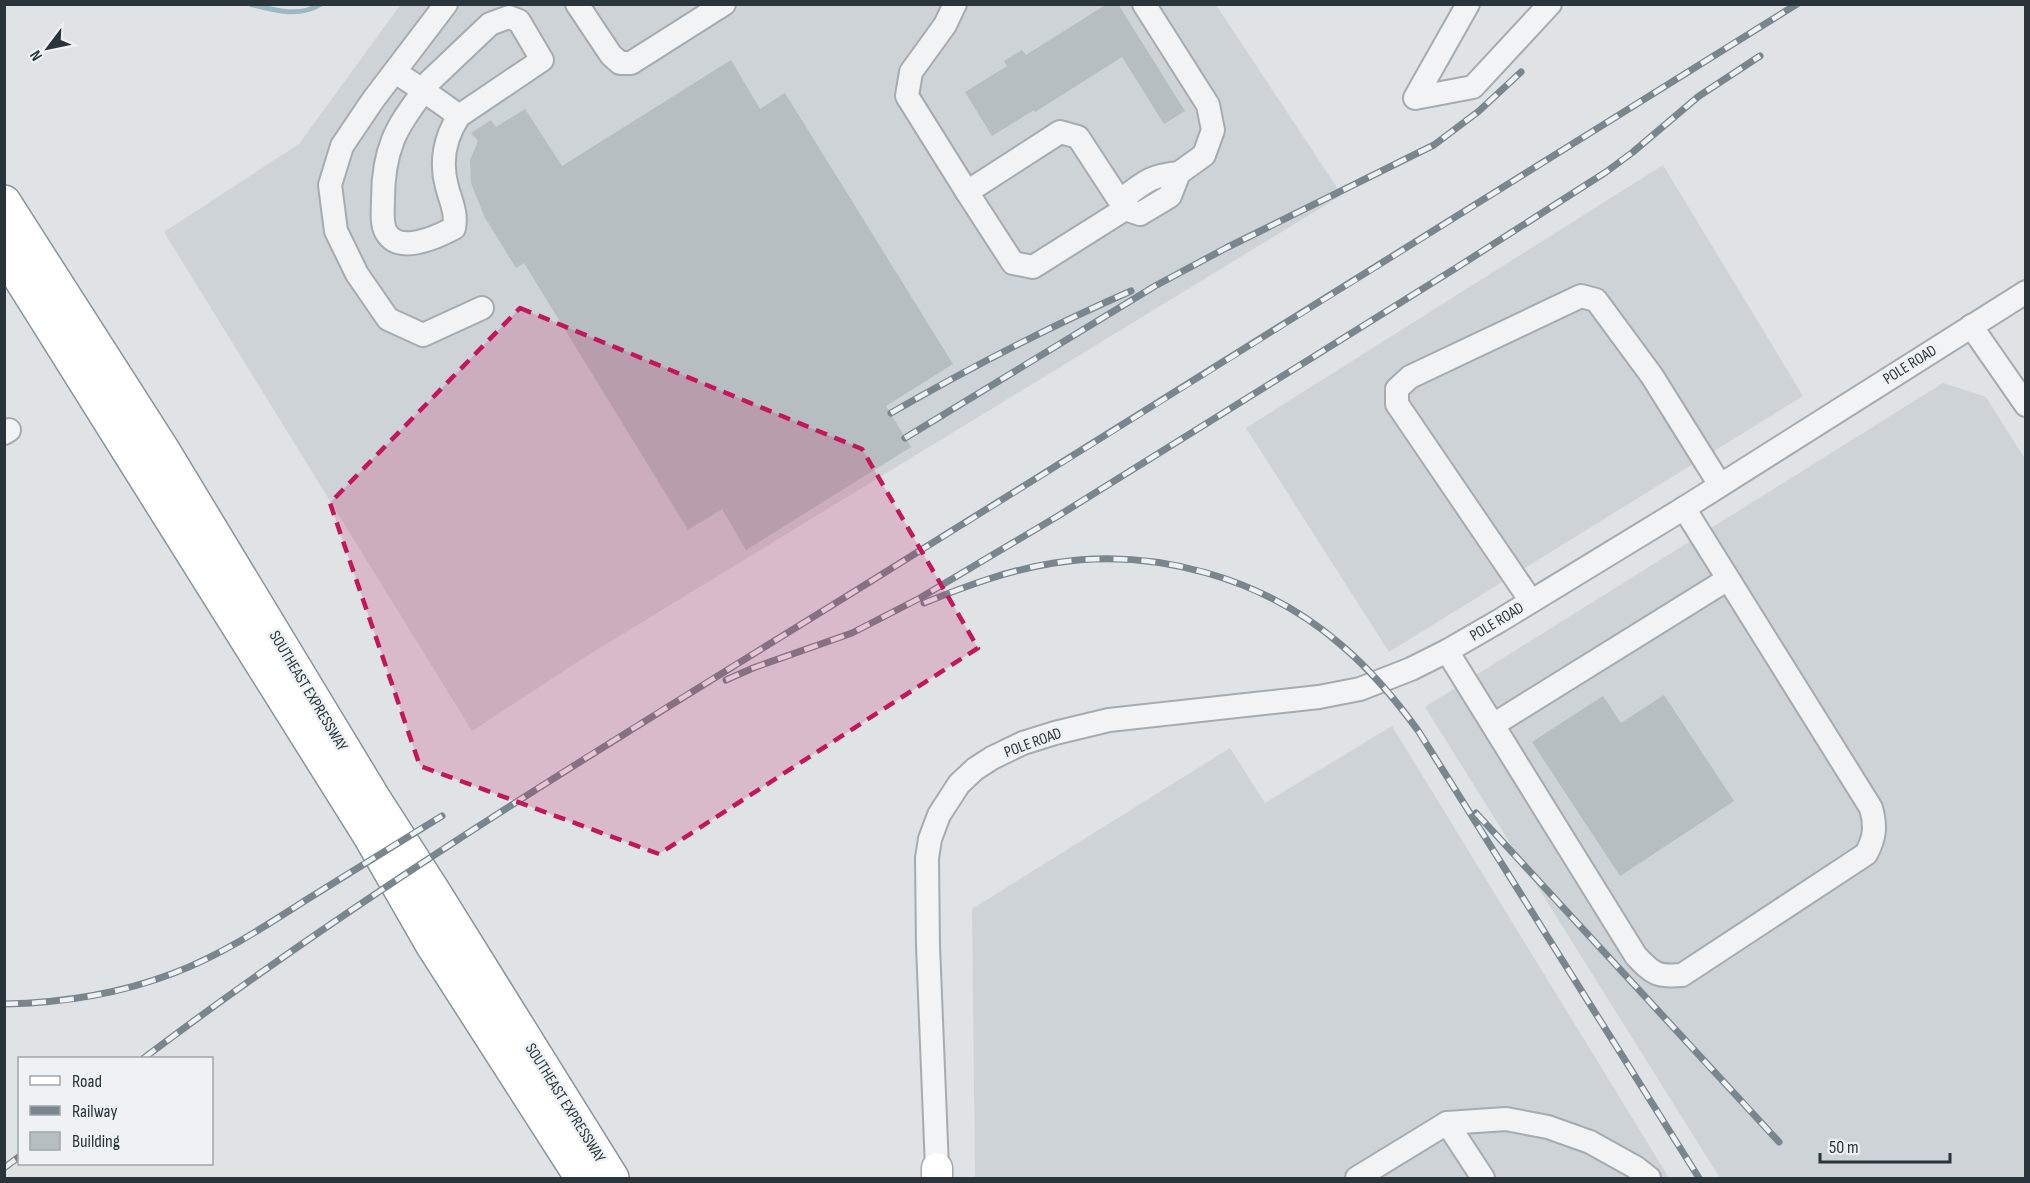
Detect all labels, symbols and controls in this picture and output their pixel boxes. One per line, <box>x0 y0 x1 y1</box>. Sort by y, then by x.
north arrow <box>18 18 78 78</box>
text: N <box>26 46 47 64</box>
street label: POLE ROAD <box>1880 341 1940 389</box>
street label: POLE ROAD <box>1467 598 1528 645</box>
street label: SOUTHEAST EXPRESSWAY <box>265 627 352 755</box>
street label: POLE ROAD <box>1002 724 1064 762</box>
street label: SOUTHEAST EXPRESSWAY <box>521 1040 609 1166</box>
legend <box>18 1057 213 1165</box>
text: Road <box>72 1071 102 1092</box>
text: Railway <box>72 1101 117 1122</box>
scale bar <box>1820 1126 1950 1164</box>
text: Building <box>72 1131 120 1152</box>
text: 50 m <box>1829 1137 1859 1158</box>

